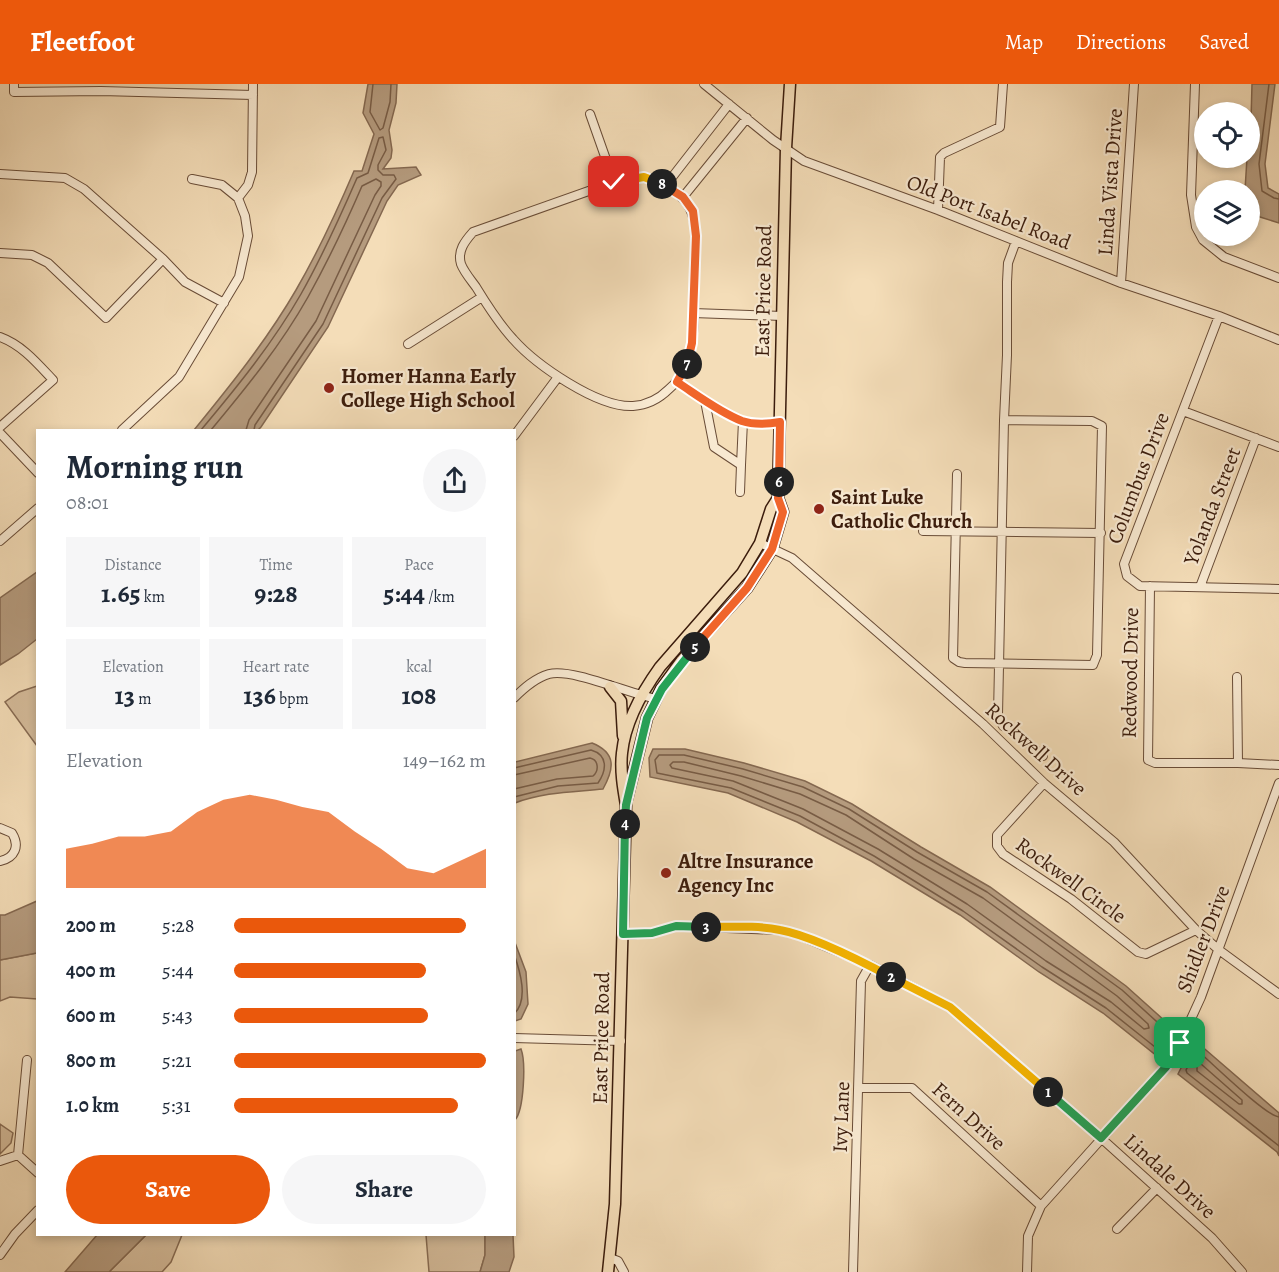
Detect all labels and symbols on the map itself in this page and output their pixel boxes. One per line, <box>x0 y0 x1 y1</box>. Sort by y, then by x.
street label: Linda Vista Drive <box>1091 107 1129 257</box>
pin <box>588 156 639 207</box>
street label: Old Port Isabel Road <box>903 168 1076 256</box>
pin: 8 <box>647 169 677 199</box>
street label: East Price Road <box>748 224 778 357</box>
pin: 7 <box>672 349 702 379</box>
place label: Homer Hanna Early College High School <box>341 362 517 414</box>
marker: Homer Hanna Early College High School <box>322 381 336 395</box>
street label: Columbus Drive <box>1100 408 1176 548</box>
street label: Yolanda Street <box>1176 443 1247 570</box>
pin: 6 <box>764 467 794 497</box>
place label: Saint Luke Catholic Church <box>831 483 972 535</box>
marker: Saint Luke Catholic Church <box>812 502 826 516</box>
street label: Redwood Drive <box>1115 607 1145 739</box>
pin: 5 <box>680 632 710 662</box>
street label: Rockwell Drive <box>979 696 1093 802</box>
pin: 4 <box>610 809 640 839</box>
street label: Rockwell Circle <box>1010 830 1132 930</box>
place label: Altre Insurance Agency Inc <box>677 847 814 899</box>
marker: Altre Insurance Agency Inc <box>659 866 673 880</box>
street label: Shidler Drive <box>1170 881 1236 997</box>
pin: 3 <box>691 912 721 942</box>
pin: 2 <box>876 962 906 992</box>
street label: East Price Road <box>586 971 616 1104</box>
pin <box>1154 1017 1205 1068</box>
street label: Fern Drive <box>926 1075 1012 1157</box>
pin: 1 <box>1033 1077 1063 1107</box>
street label: Ivy Lane <box>826 1081 856 1153</box>
street label: Lindale Drive <box>1118 1127 1222 1225</box>

